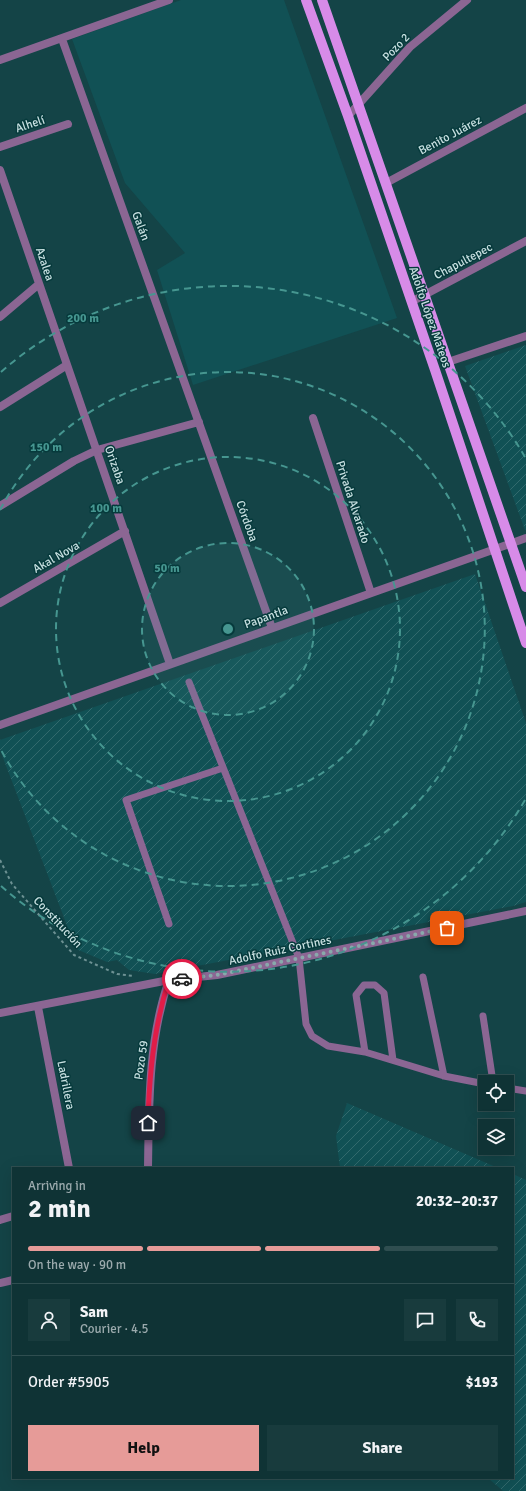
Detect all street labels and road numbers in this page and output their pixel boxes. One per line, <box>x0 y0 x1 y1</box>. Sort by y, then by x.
street label: Pozo 2 <box>379 30 413 64</box>
street label: Alhelí <box>14 112 47 136</box>
street label: Benito Juárez <box>416 112 484 158</box>
street label: Galán <box>128 210 153 243</box>
street label: Chapultepec <box>431 240 495 283</box>
street label: Azalea <box>32 246 57 283</box>
street label: Adolfo López Mateos <box>405 265 454 370</box>
street label: Orizaba <box>101 444 128 486</box>
street label: Privada Alvarado <box>332 459 373 545</box>
street label: Córdoba <box>232 499 261 544</box>
street label: Akal Nova <box>30 538 82 577</box>
street label: Papantla <box>242 603 290 632</box>
street label: Constitución <box>30 893 85 951</box>
street label: Adolfo Ruiz Cortines <box>228 932 333 969</box>
street label: Pozo 59 <box>131 1039 152 1081</box>
street label: Ladrillera <box>53 1059 78 1111</box>

